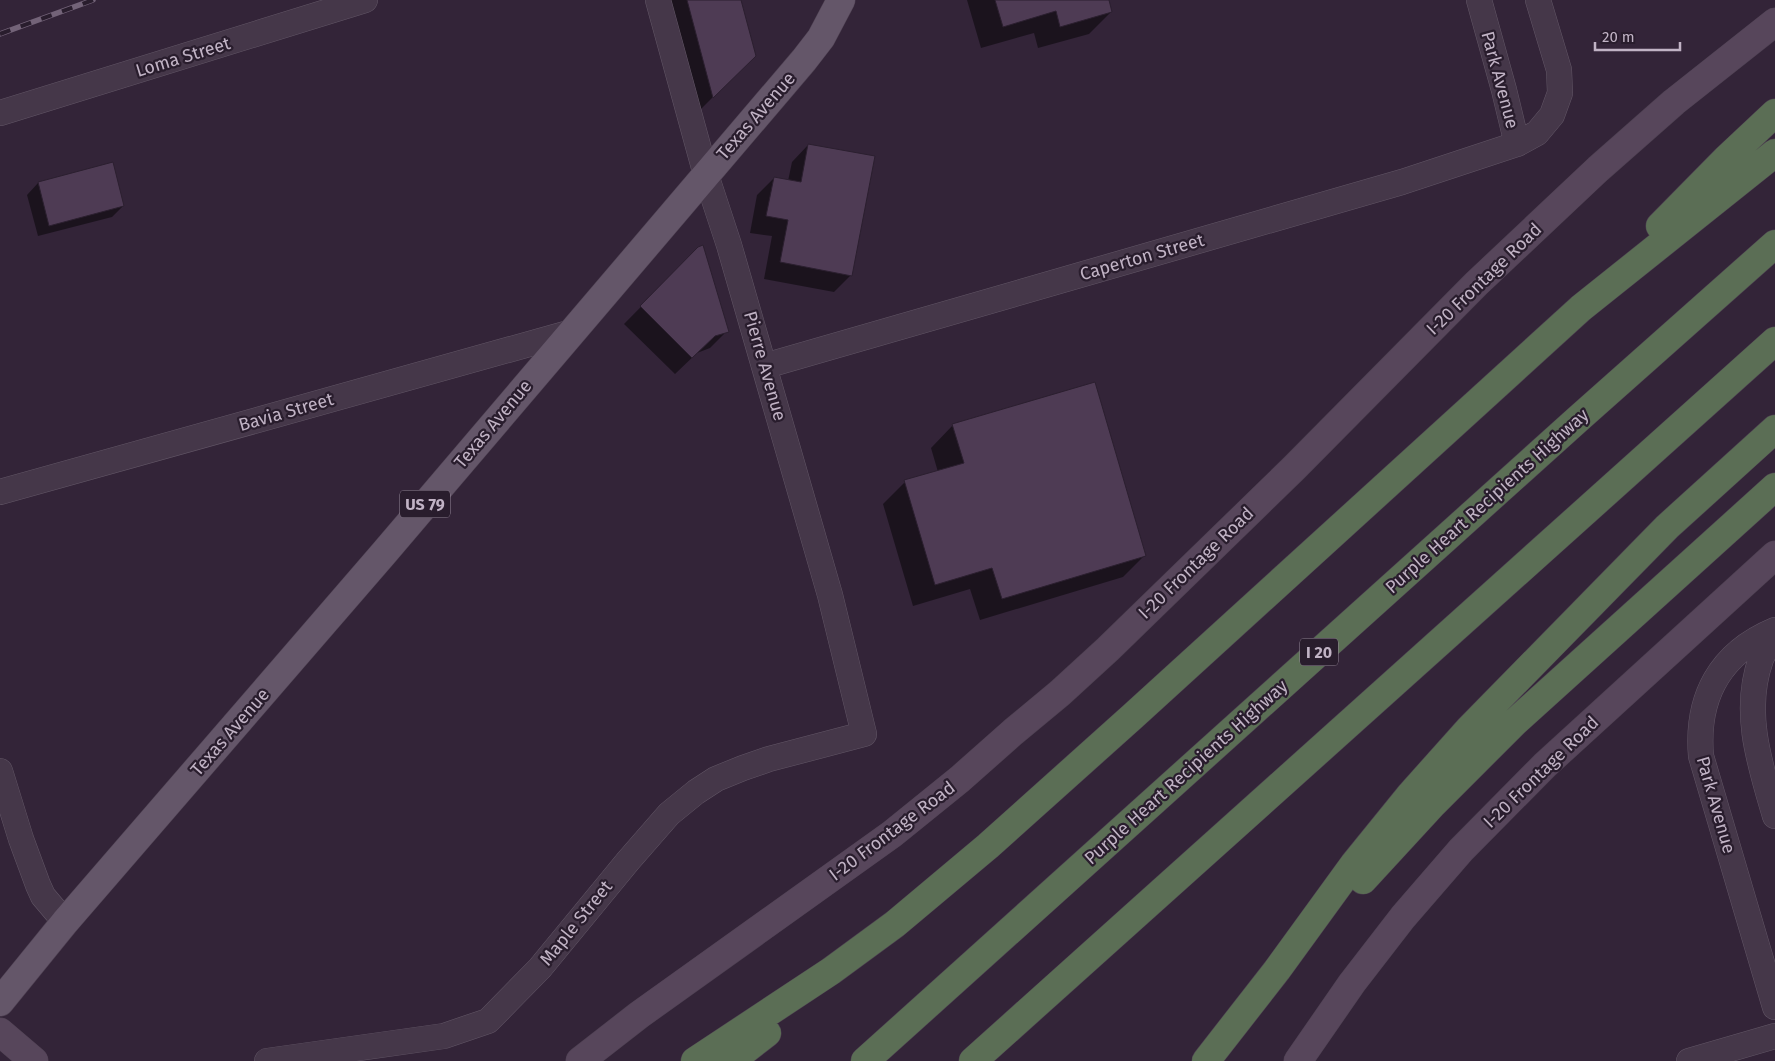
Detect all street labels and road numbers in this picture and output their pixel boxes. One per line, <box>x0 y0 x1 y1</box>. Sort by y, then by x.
street label: Park Avenue <box>1476 29 1524 131</box>
street label: Loma Street <box>133 32 233 82</box>
street label: Texas Avenue <box>712 68 800 164</box>
street label: I-20 Frontage Road <box>1422 218 1546 340</box>
street label: Caperton Street <box>1077 229 1207 285</box>
street label: Pierre Avenue <box>739 309 791 423</box>
street label: Texas Avenue <box>450 375 536 473</box>
street label: Bavia Street <box>236 388 337 436</box>
street label: Purple Heart Recipients Highway <box>1381 404 1593 598</box>
road number: US 79 <box>400 490 450 518</box>
street label: I-20 Frontage Road <box>1134 502 1258 624</box>
road number: I 20 <box>1300 638 1338 666</box>
street label: Purple Heart Recipients Highway <box>1080 675 1292 869</box>
street label: Texas Avenue <box>186 684 274 780</box>
street label: I-20 Frontage Road <box>1479 711 1603 833</box>
street label: Park Avenue <box>1692 754 1740 856</box>
street label: I-20 Frontage Road <box>825 776 959 886</box>
street label: Maple Street <box>535 876 617 970</box>

